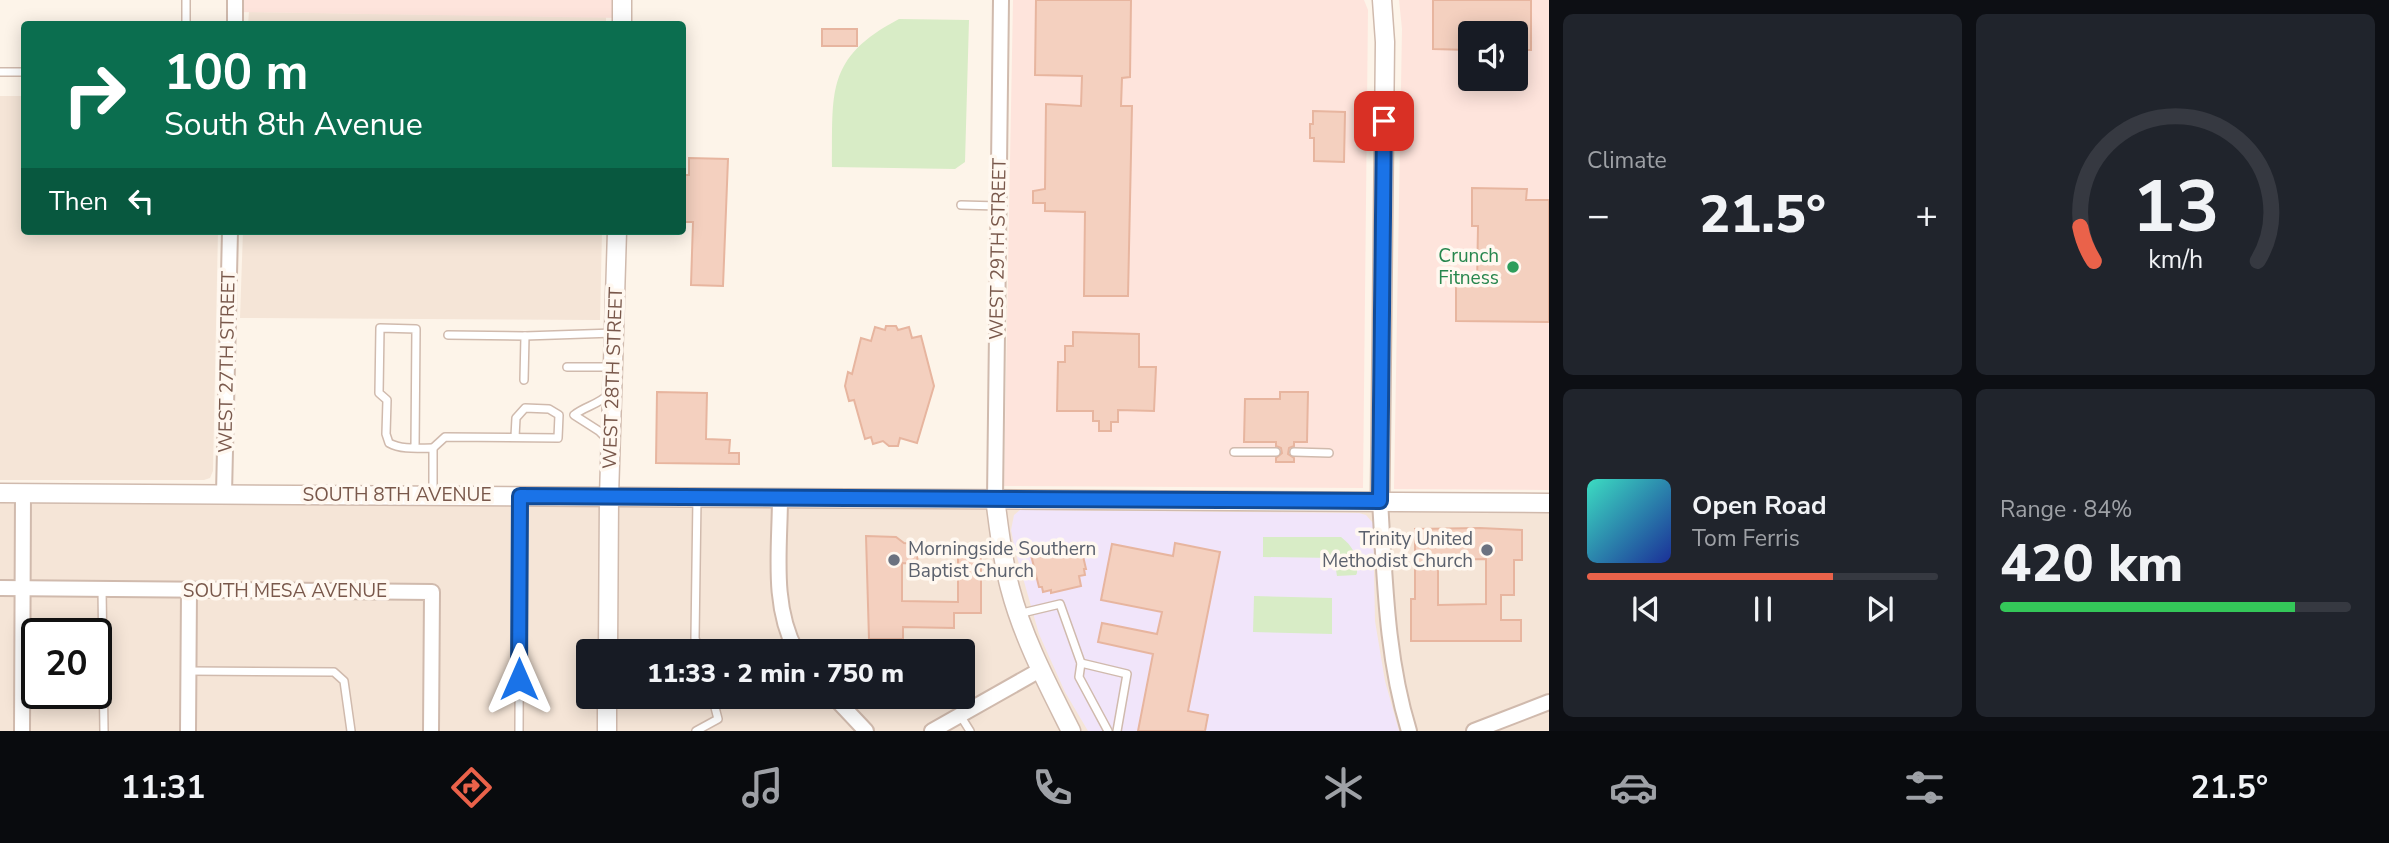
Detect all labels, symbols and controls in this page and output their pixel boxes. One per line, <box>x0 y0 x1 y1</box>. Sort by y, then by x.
map controls <box>1458 21 1528 91</box>
button: sound <box>1458 21 1528 91</box>
text: 100 m <box>164 39 308 106</box>
icon: right <box>49 49 140 140</box>
pin <box>1354 91 1414 151</box>
icon: arrive <box>1365 102 1403 140</box>
text: South 8th Avenue <box>164 103 423 146</box>
text: Climate <box>1587 145 1667 176</box>
street label: WEST 29TH STREET <box>983 157 1013 340</box>
text: 13 <box>2132 157 2219 257</box>
text: 21.5° <box>1699 179 1826 250</box>
icon: left <box>122 182 160 220</box>
text: Then <box>49 184 108 219</box>
text: − <box>1587 190 1610 241</box>
text: + <box>1915 190 1938 241</box>
text: km/h <box>2148 242 2203 276</box>
place label: Crunch Fitness <box>1438 243 1499 291</box>
marker: Crunch Fitness <box>1505 259 1521 275</box>
street label: WEST 27TH STREET <box>212 270 242 453</box>
street label: WEST 28TH STREET <box>597 286 629 469</box>
street label: SOUTH 8TH AVENUE <box>303 482 492 508</box>
text: Open Road <box>1692 488 1827 523</box>
text: Range · 84% <box>2000 494 2132 525</box>
text: Tom Ferris <box>1692 523 1800 554</box>
place label: Trinity United Methodist Church <box>1322 526 1473 574</box>
text: 420 km <box>2000 528 2183 599</box>
place label: Morningside Southern Baptist Church <box>908 536 1096 584</box>
marker: Trinity United Methodist Church <box>1479 542 1495 558</box>
marker: Morningside Southern Baptist Church <box>886 552 902 568</box>
street label: SOUTH MESA AVENUE <box>183 578 387 604</box>
icon: previous <box>1627 590 1665 628</box>
icon: pause <box>1744 590 1782 628</box>
icon: next <box>1861 590 1899 628</box>
speed limit sign: 20 <box>21 618 112 709</box>
position arrow <box>482 642 556 716</box>
text: 11:33 · 2 min · 750 m <box>647 656 904 691</box>
icon: directions <box>447 763 496 812</box>
icon: music <box>738 763 787 812</box>
icon: phone <box>1028 763 1077 812</box>
icon: climate <box>1319 763 1368 812</box>
icon: car <box>1609 763 1658 812</box>
icon: filters <box>1900 763 1949 812</box>
text: 11:31 <box>121 766 206 809</box>
text: 21.5° <box>2190 766 2268 809</box>

